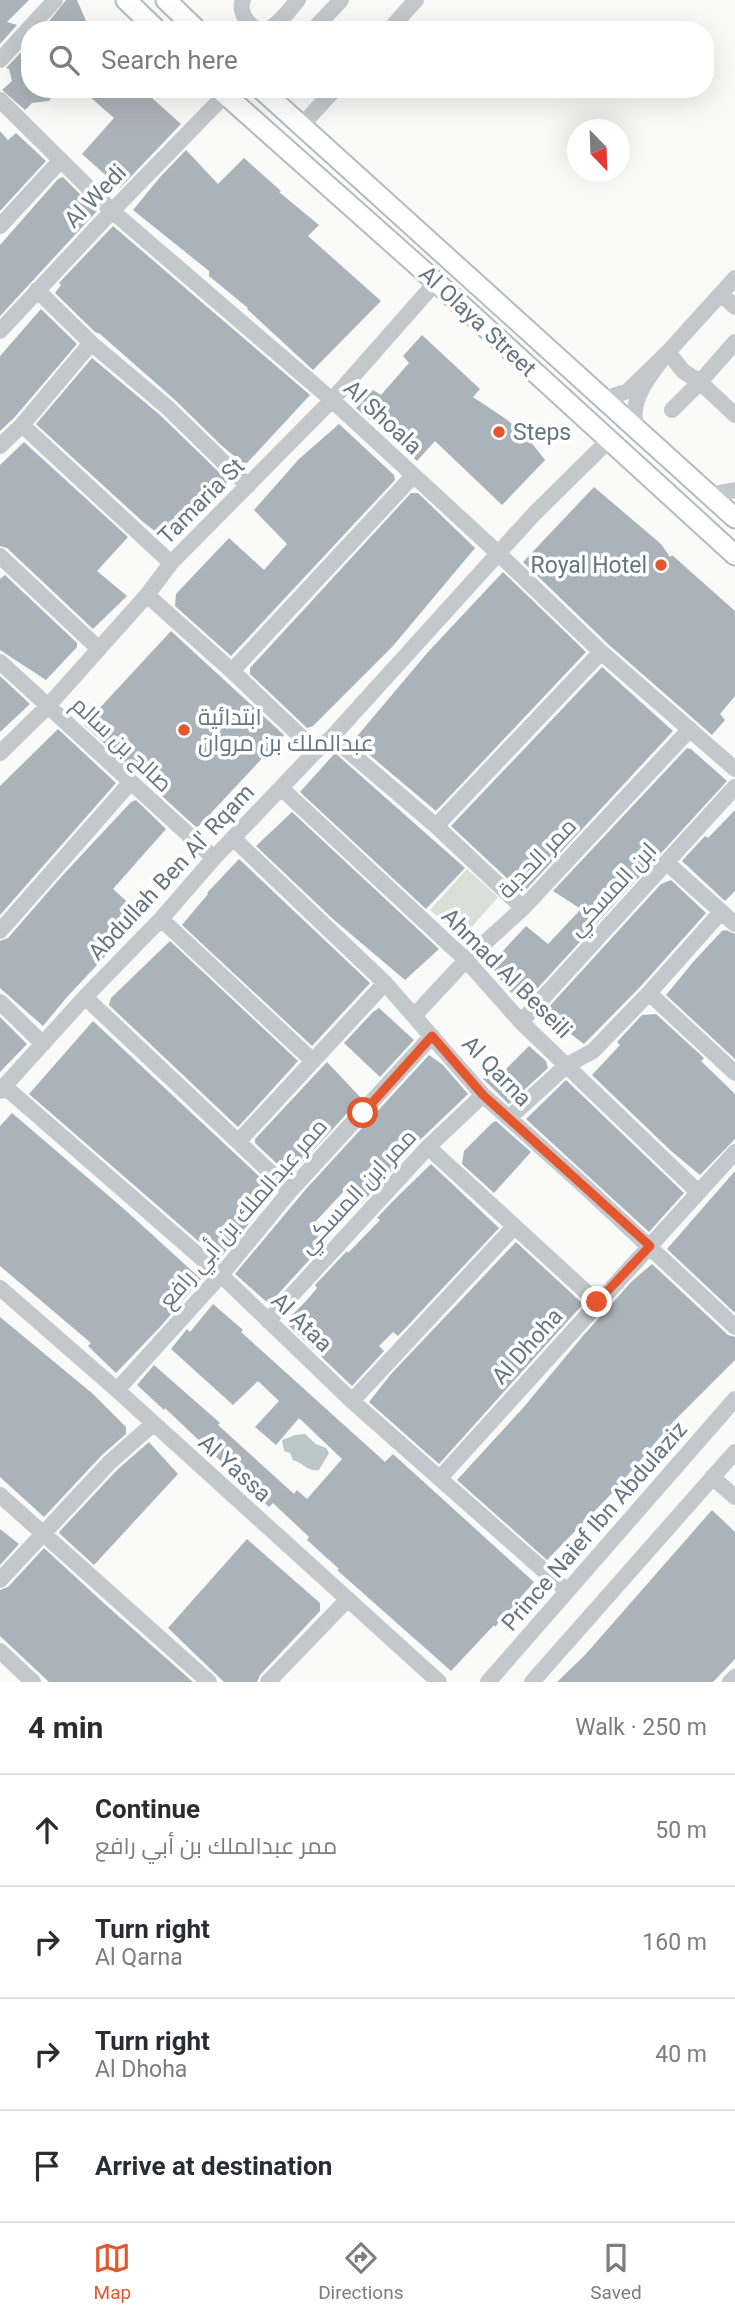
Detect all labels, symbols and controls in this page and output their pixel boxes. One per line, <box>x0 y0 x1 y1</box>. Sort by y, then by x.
search box <box>21 21 714 98</box>
icon: search <box>45 41 83 79</box>
text: Search here <box>101 45 238 75</box>
north arrow <box>567 119 630 182</box>
street label: Al Wedi <box>59 159 132 233</box>
street label: Al Olaya Street <box>414 260 542 382</box>
street label: Al Shoala <box>338 375 427 460</box>
place label: Steps <box>513 419 571 446</box>
marker: Steps <box>491 424 507 440</box>
street label: Tamaria St <box>153 453 250 550</box>
place label: Royal Hotel <box>531 552 647 579</box>
marker: Royal Hotel <box>653 557 669 573</box>
street label: صالح بن سالم <box>65 691 177 799</box>
place label: ابتدائية عبدالملك بن مروان <box>198 704 374 757</box>
marker: ابتدائية عبدالملك بن مروان <box>176 722 192 738</box>
street label: Abdullah Ben Al' Rqam <box>83 779 260 966</box>
street label: ممر الحدبة <box>493 813 582 904</box>
street label: ابن المسكي <box>562 837 665 944</box>
street label: Ahmad Al Beseili <box>436 903 577 1044</box>
street label: Al Qarna <box>456 1030 537 1112</box>
route start <box>347 1097 378 1128</box>
street label: ممر عبدالملك بن أبي رافع <box>152 1112 336 1316</box>
street label: ممر ابن المسكي <box>293 1124 425 1262</box>
route end <box>581 1286 612 1317</box>
street label: Al Ataa <box>266 1287 338 1358</box>
street label: Al Dhoha <box>486 1303 568 1390</box>
street label: Prince Naief Ibn Abdulaziz <box>496 1416 693 1637</box>
street label: Al Yassa <box>193 1429 276 1508</box>
text: 4 min <box>28 1710 103 1745</box>
text: Walk · 250 m <box>575 1714 707 1741</box>
text: Continue <box>95 1794 200 1824</box>
icon: ahead <box>28 1811 66 1849</box>
text: 50 m <box>655 1817 707 1844</box>
text: ممر عبدالملك بن أبي رافع <box>95 1833 337 1860</box>
text: Turn right <box>95 1914 210 1944</box>
icon: right <box>28 1923 66 1961</box>
text: 160 m <box>642 1929 707 1956</box>
text: Al Qarna <box>95 1944 183 1971</box>
text: Turn right <box>95 2026 210 2056</box>
icon: right <box>28 2035 66 2073</box>
text: 40 m <box>655 2041 707 2068</box>
text: Al Dhoha <box>95 2056 187 2083</box>
icon: arrive <box>28 2147 66 2185</box>
text: Arrive at destination <box>95 2151 332 2181</box>
tab: Map <box>93 2239 131 2304</box>
tab: Directions <box>318 2239 403 2304</box>
tab: Saved <box>590 2239 642 2304</box>

